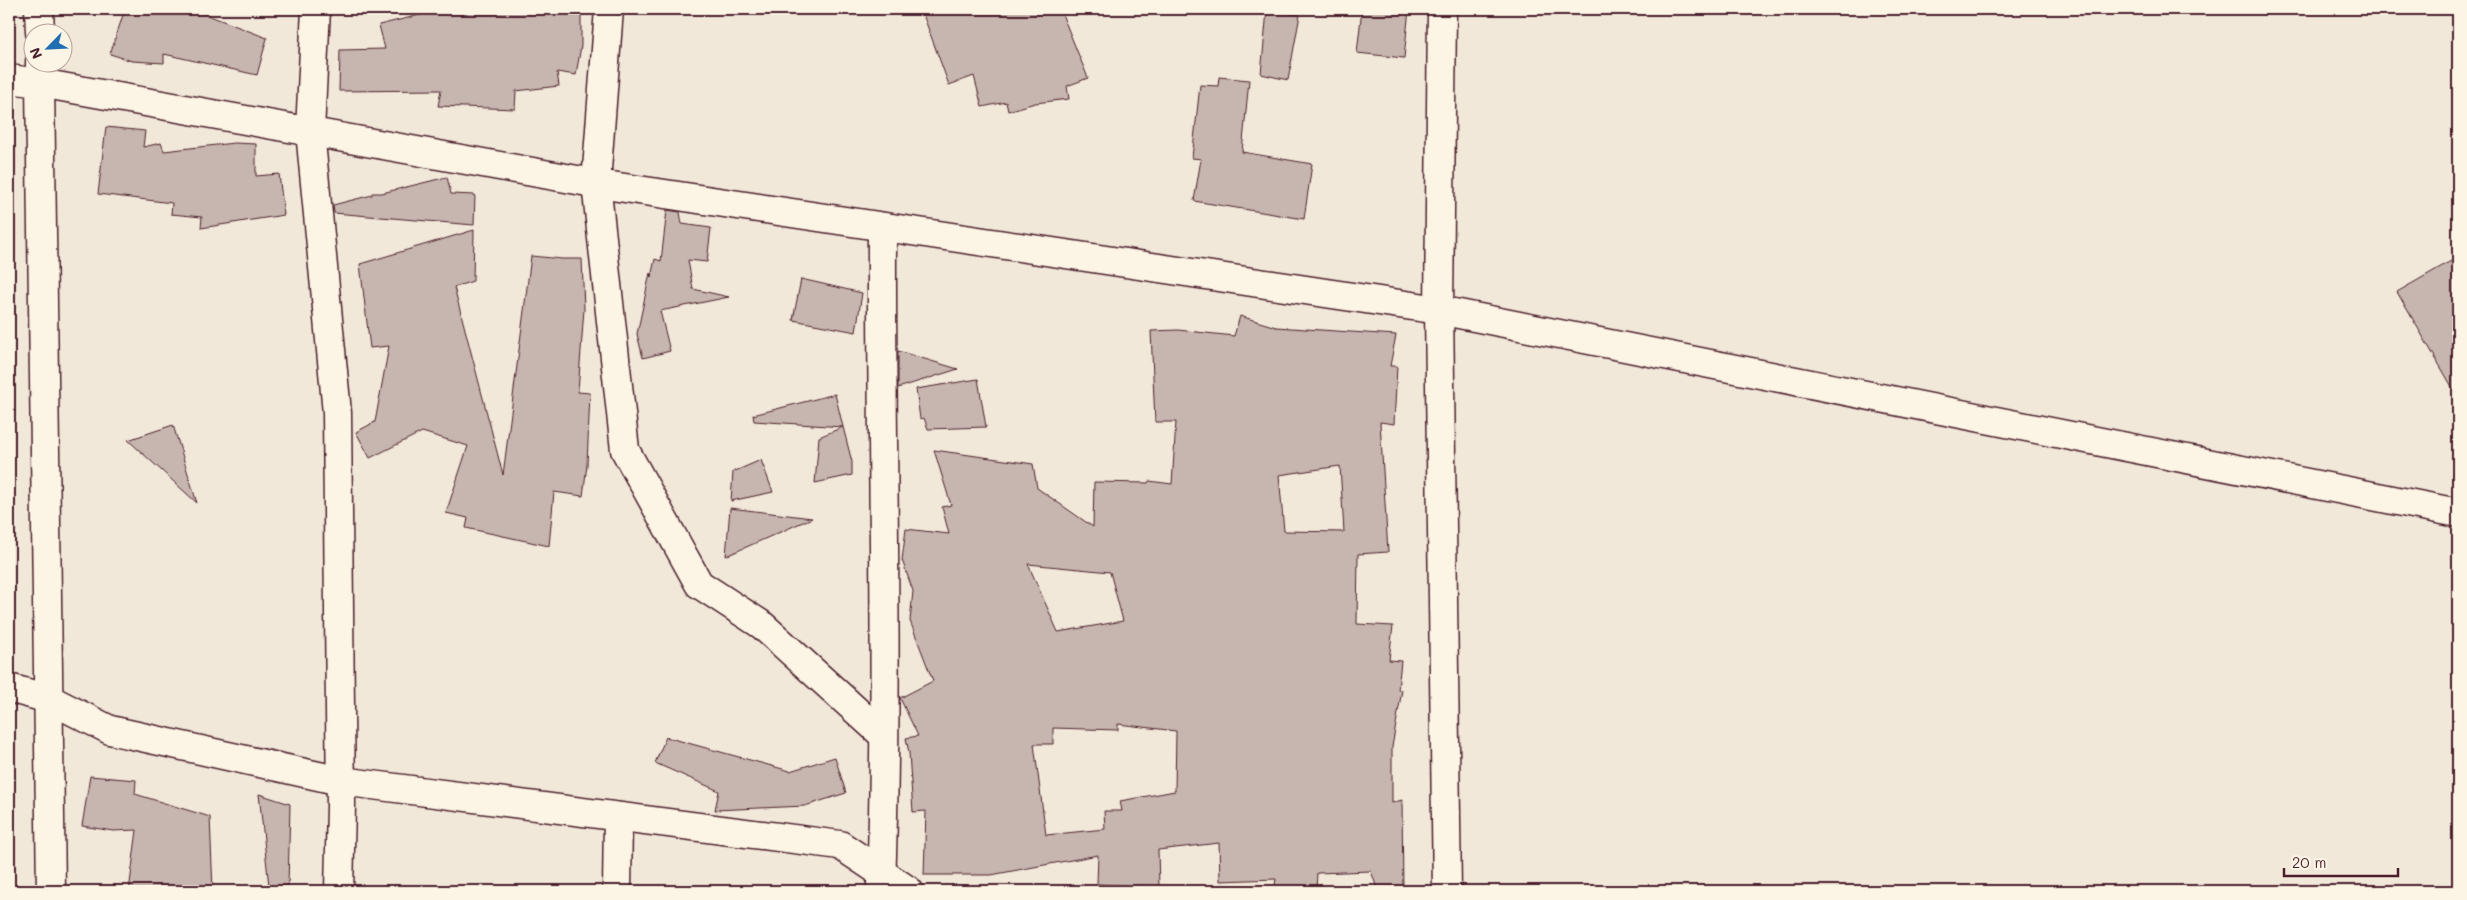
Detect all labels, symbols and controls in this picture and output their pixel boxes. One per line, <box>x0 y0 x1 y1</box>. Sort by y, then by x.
north arrow <box>22 22 72 72</box>
text: N <box>25 45 47 62</box>
scale bar <box>2284 845 2398 877</box>
text: 20 m <box>2292 852 2326 872</box>

